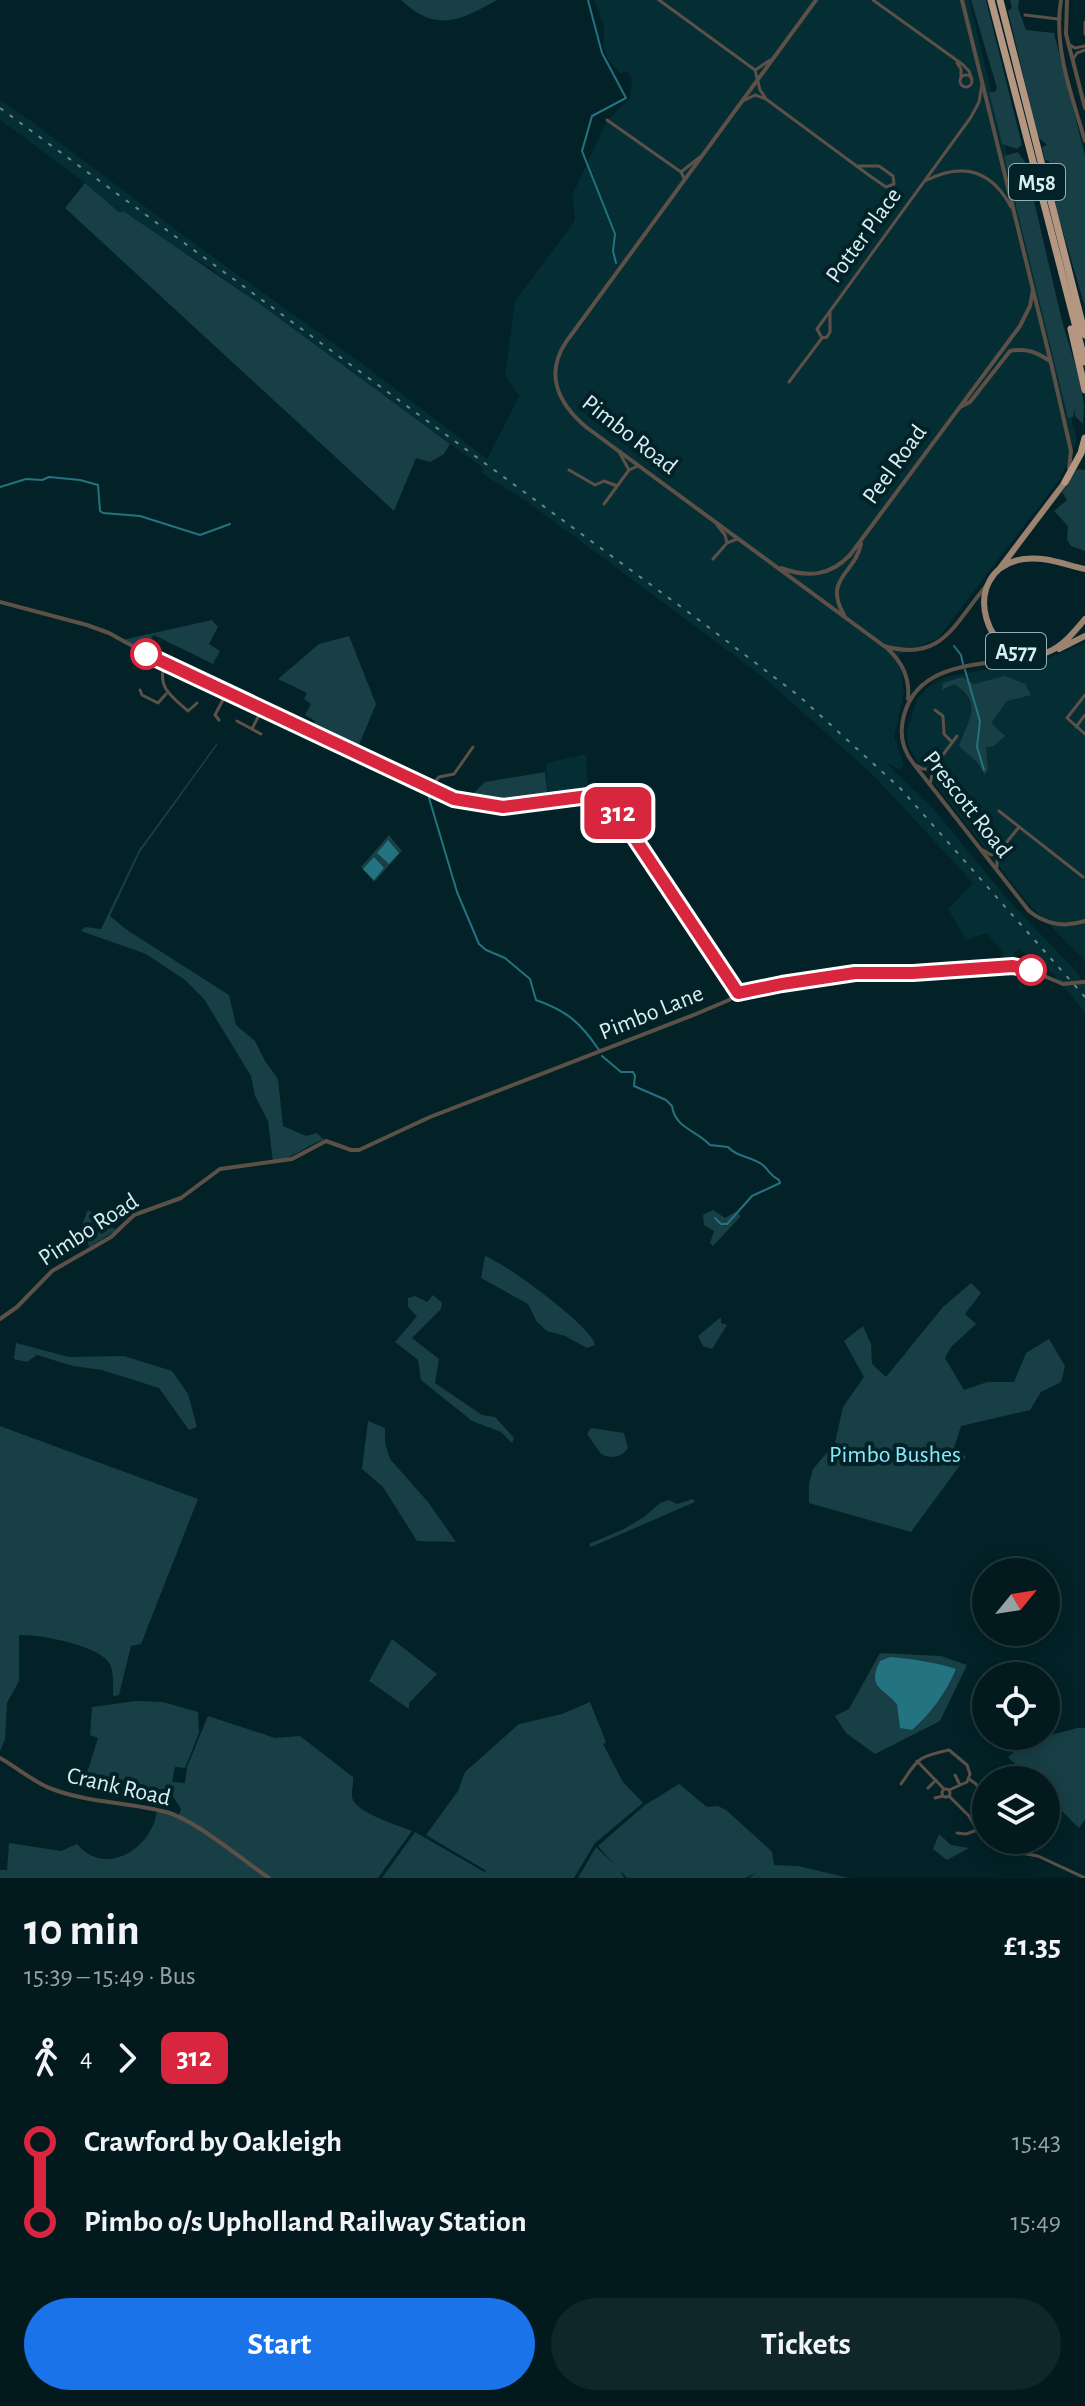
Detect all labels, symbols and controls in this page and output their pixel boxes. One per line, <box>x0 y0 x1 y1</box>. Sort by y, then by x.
road number: M58 <box>1009 164 1065 200</box>
street label: Potter Place <box>822 184 906 287</box>
street label: Pimbo Road <box>577 390 681 479</box>
street label: Peel Road <box>858 421 931 509</box>
road number: A577 <box>986 633 1046 669</box>
unlabelled marker <box>131 639 161 669</box>
street label: Prescott Road <box>918 747 1016 862</box>
line badge: 312 <box>572 787 664 839</box>
text: 312 <box>600 799 636 827</box>
unlabelled marker <box>1016 955 1046 985</box>
street label: Pimbo Lane <box>596 981 707 1045</box>
street label: Pimbo Road <box>34 1189 143 1271</box>
park label: Pimbo Bushes <box>829 1443 961 1467</box>
north arrow <box>972 1558 1060 1646</box>
map controls <box>972 1558 1060 1854</box>
button: locate <box>972 1662 1060 1750</box>
street label: Crank Road <box>65 1763 173 1811</box>
button: layers <box>972 1766 1060 1854</box>
text: 10 min <box>24 1909 140 1953</box>
text: £1.35 <box>1004 1931 1061 1961</box>
text: 15:39 – 15:49 · Bus <box>24 1963 196 1989</box>
icon: walk <box>24 2036 68 2080</box>
icon: forward <box>105 2036 149 2080</box>
text: 312 <box>177 2044 212 2072</box>
text: 4 <box>80 2045 93 2071</box>
text: Crawford by Oakleigh <box>84 2127 342 2157</box>
text: 15:43 <box>1012 2129 1061 2155</box>
text: Pimbo o/s Upholland Railway Station <box>84 2207 527 2237</box>
text: 15:49 <box>1011 2209 1061 2235</box>
button: Start <box>24 2298 535 2390</box>
button: Tickets <box>551 2298 1061 2390</box>

